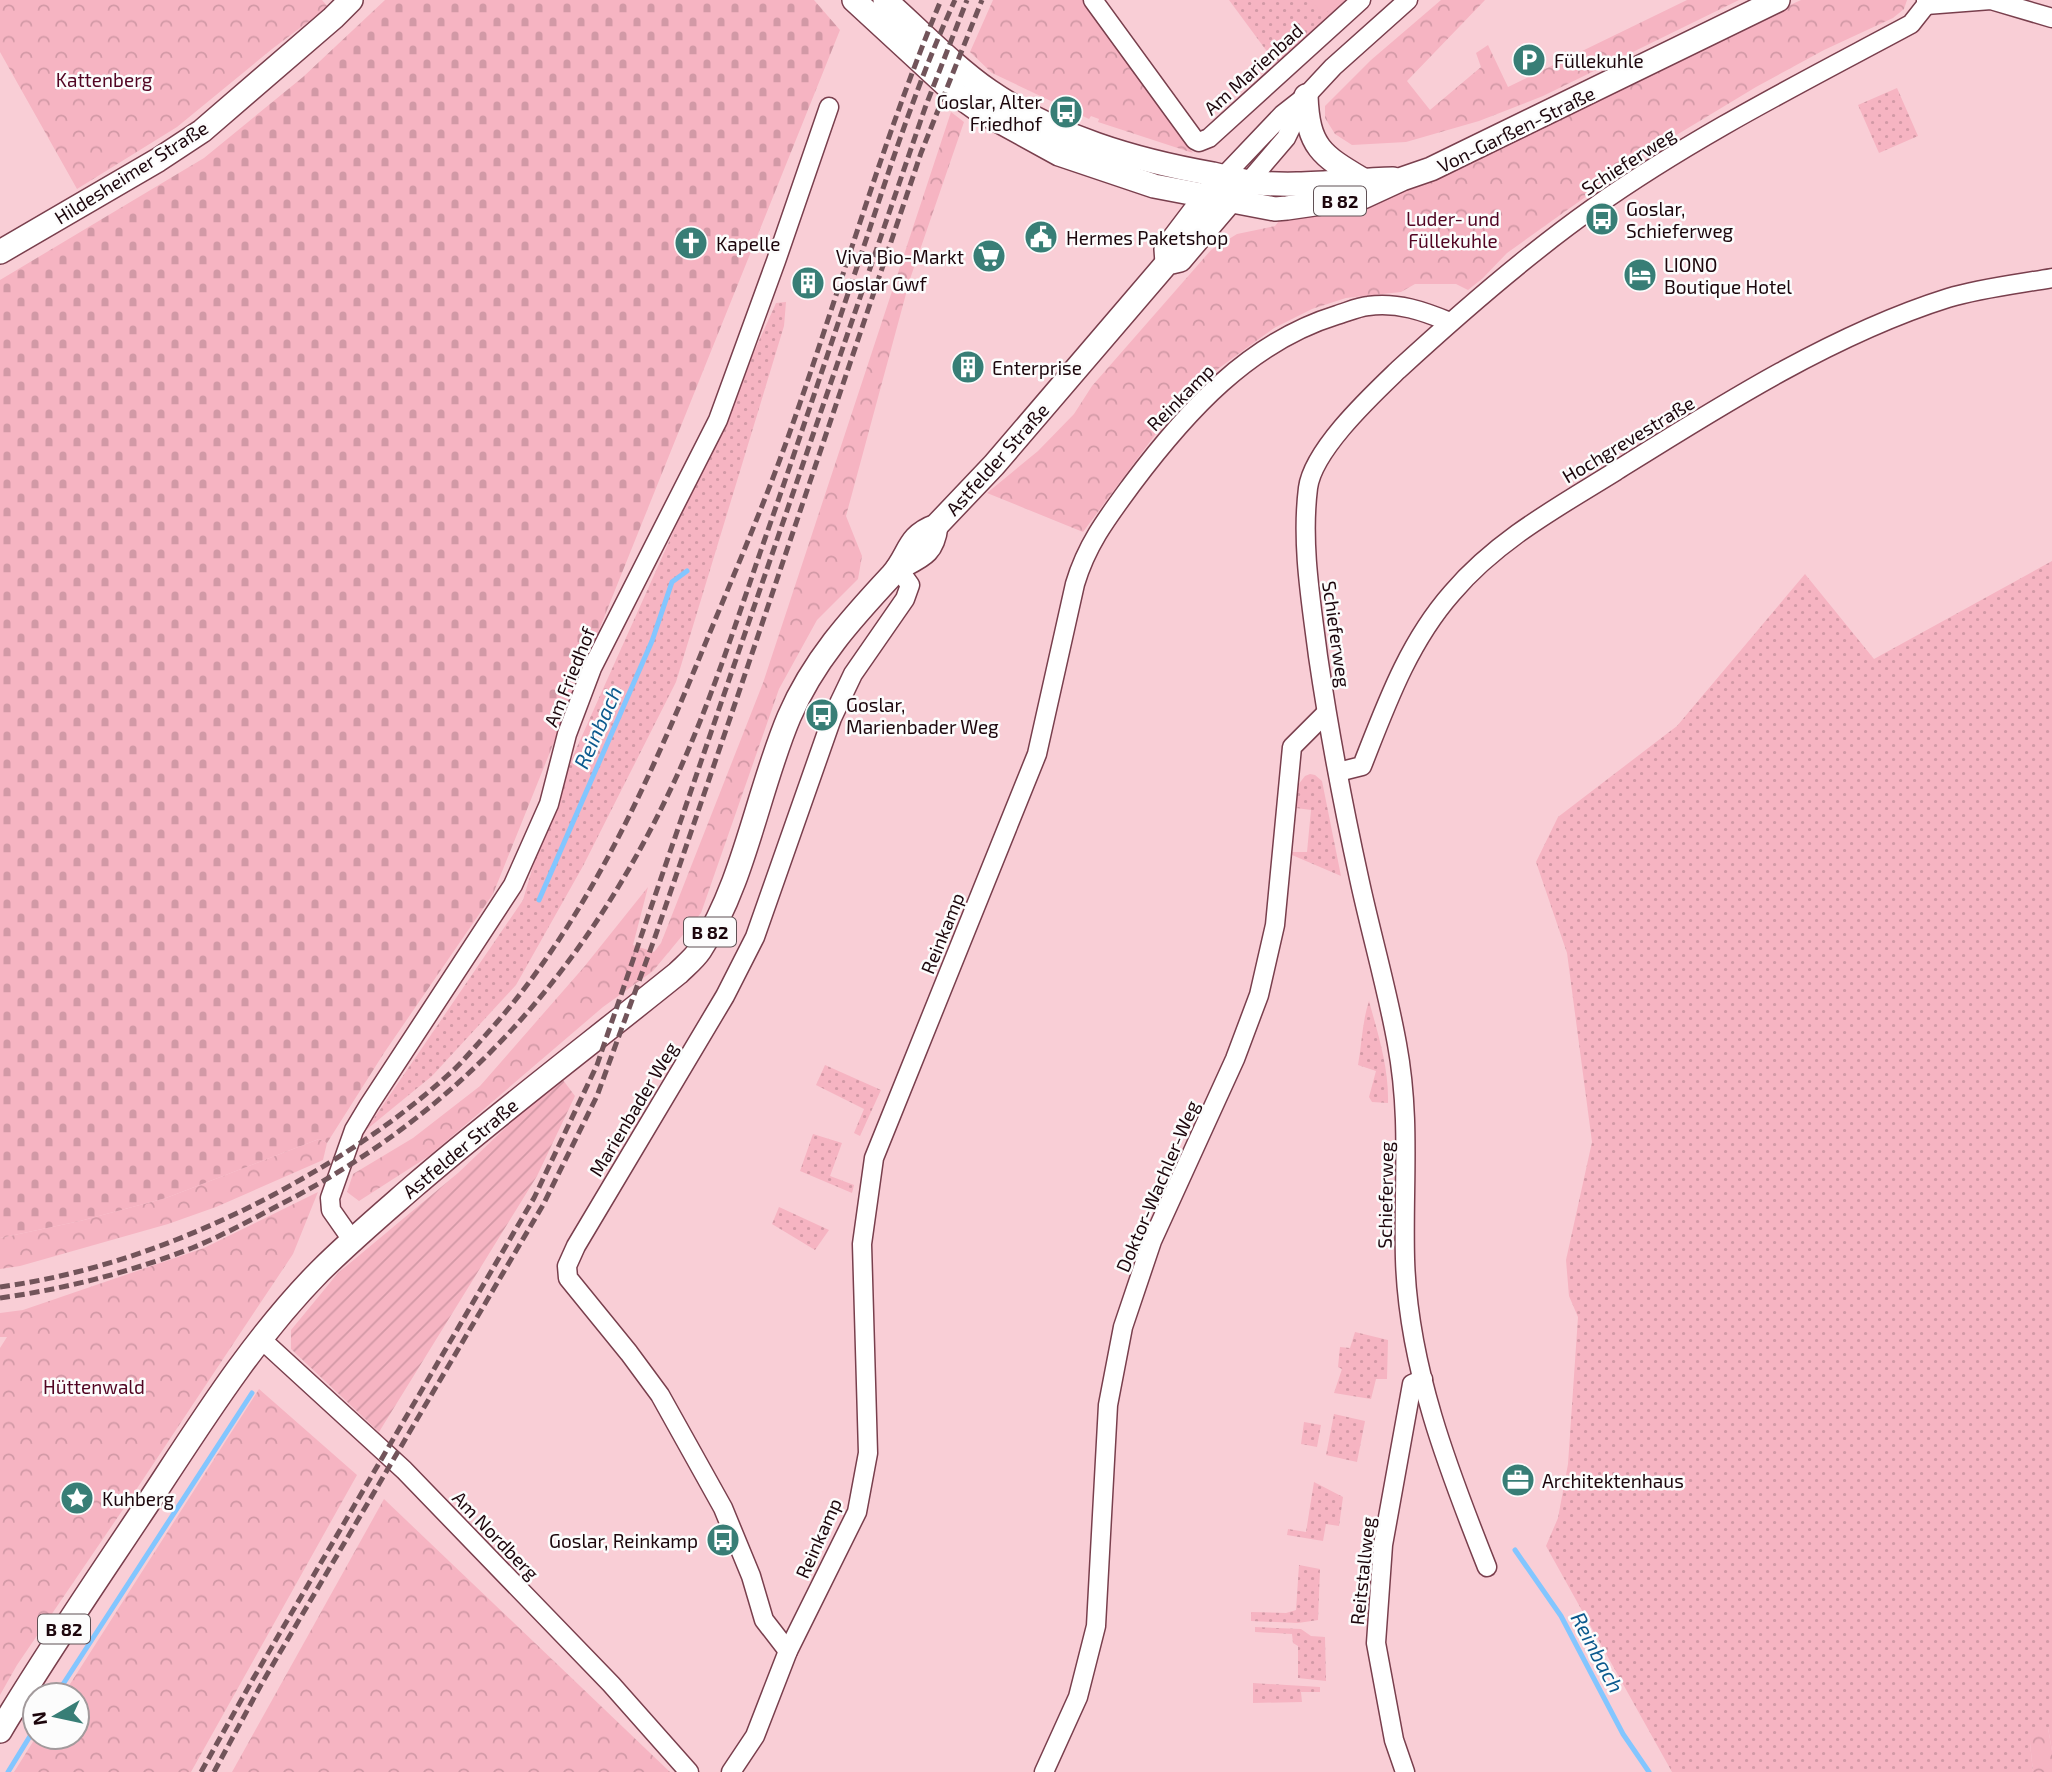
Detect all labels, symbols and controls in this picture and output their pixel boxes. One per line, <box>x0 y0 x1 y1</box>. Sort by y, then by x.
street label: Am Marienbad <box>1199 18 1307 120</box>
parking icon: Füllekuhle <box>1510 41 1548 79</box>
place label: Füllekuhle <box>1554 49 1644 72</box>
park label: Kattenberg <box>56 68 153 91</box>
street label: Von-Garßen-Straße <box>1433 81 1599 177</box>
place label: Goslar, Alter Friedhof <box>936 90 1043 135</box>
bus stop icon: Goslar, Alter Friedhof <box>1047 93 1085 131</box>
street label: Hildesheimer Straße <box>50 115 212 229</box>
street label: Schieferweg <box>1577 122 1680 200</box>
road number: B 82 <box>1314 186 1366 216</box>
place label: Goslar, Schieferweg <box>1626 197 1734 242</box>
bus stop icon: Goslar, Schieferweg <box>1583 200 1621 238</box>
park label: Luder- und Füllekuhle <box>1406 207 1500 252</box>
public building icon: Hermes Paketshop <box>1022 218 1060 256</box>
church icon: Kapelle <box>672 224 710 262</box>
place label: Hermes Paketshop <box>1066 226 1228 249</box>
place label: Kapelle <box>716 232 780 255</box>
supermarket icon: Viva Bio-Markt <box>970 237 1008 275</box>
place label: Viva Bio-Markt <box>836 245 964 268</box>
place label: LIONO Boutique Hotel <box>1664 253 1792 298</box>
hotel icon: LIONO Boutique Hotel <box>1621 256 1659 294</box>
building icon: Goslar Gwf <box>789 264 827 302</box>
place label: Goslar Gwf <box>832 272 927 295</box>
building icon: Enterprise <box>949 348 987 386</box>
place label: Enterprise <box>992 356 1082 379</box>
street label: Reinkamp <box>1142 359 1218 435</box>
street label: Hochgrevestraße <box>1558 390 1698 488</box>
street label: Astfelder Straße <box>941 398 1053 520</box>
street label: Schieferweg <box>1318 579 1356 689</box>
street label: Am Friedhof <box>539 623 600 730</box>
water label: Reinbach <box>568 682 626 772</box>
place label: Goslar, Marienbader Weg <box>846 693 999 738</box>
bus stop icon: Goslar, Marienbader Weg <box>803 696 841 734</box>
street label: Reinkamp <box>915 889 969 977</box>
road number: B 82 <box>684 917 736 946</box>
street label: Marienbader Weg <box>584 1037 682 1180</box>
street label: Astfelder Straße <box>398 1093 522 1203</box>
street label: Doktor-Wachler-Weg <box>1110 1096 1204 1275</box>
street label: Schieferweg <box>1373 1141 1397 1249</box>
park label: Hüttenwald <box>43 1375 145 1398</box>
office icon: Architektenhaus <box>1499 1461 1537 1499</box>
place label: Architektenhaus <box>1542 1469 1684 1492</box>
place icon: Kuhberg <box>58 1479 96 1517</box>
street label: Am Nordberg <box>448 1486 544 1584</box>
place label: Kuhberg <box>102 1487 175 1510</box>
street label: Reinkamp <box>790 1494 846 1582</box>
street label: Reitstallweg <box>1345 1515 1379 1626</box>
bus stop icon: Goslar, Reinkamp <box>704 1521 742 1559</box>
place label: Goslar, Reinkamp <box>549 1529 698 1552</box>
water label: Reinbach <box>1566 1607 1630 1697</box>
road number: B 82 <box>38 1614 90 1644</box>
north arrow <box>21 1681 91 1751</box>
text: N <box>26 1710 51 1727</box>

